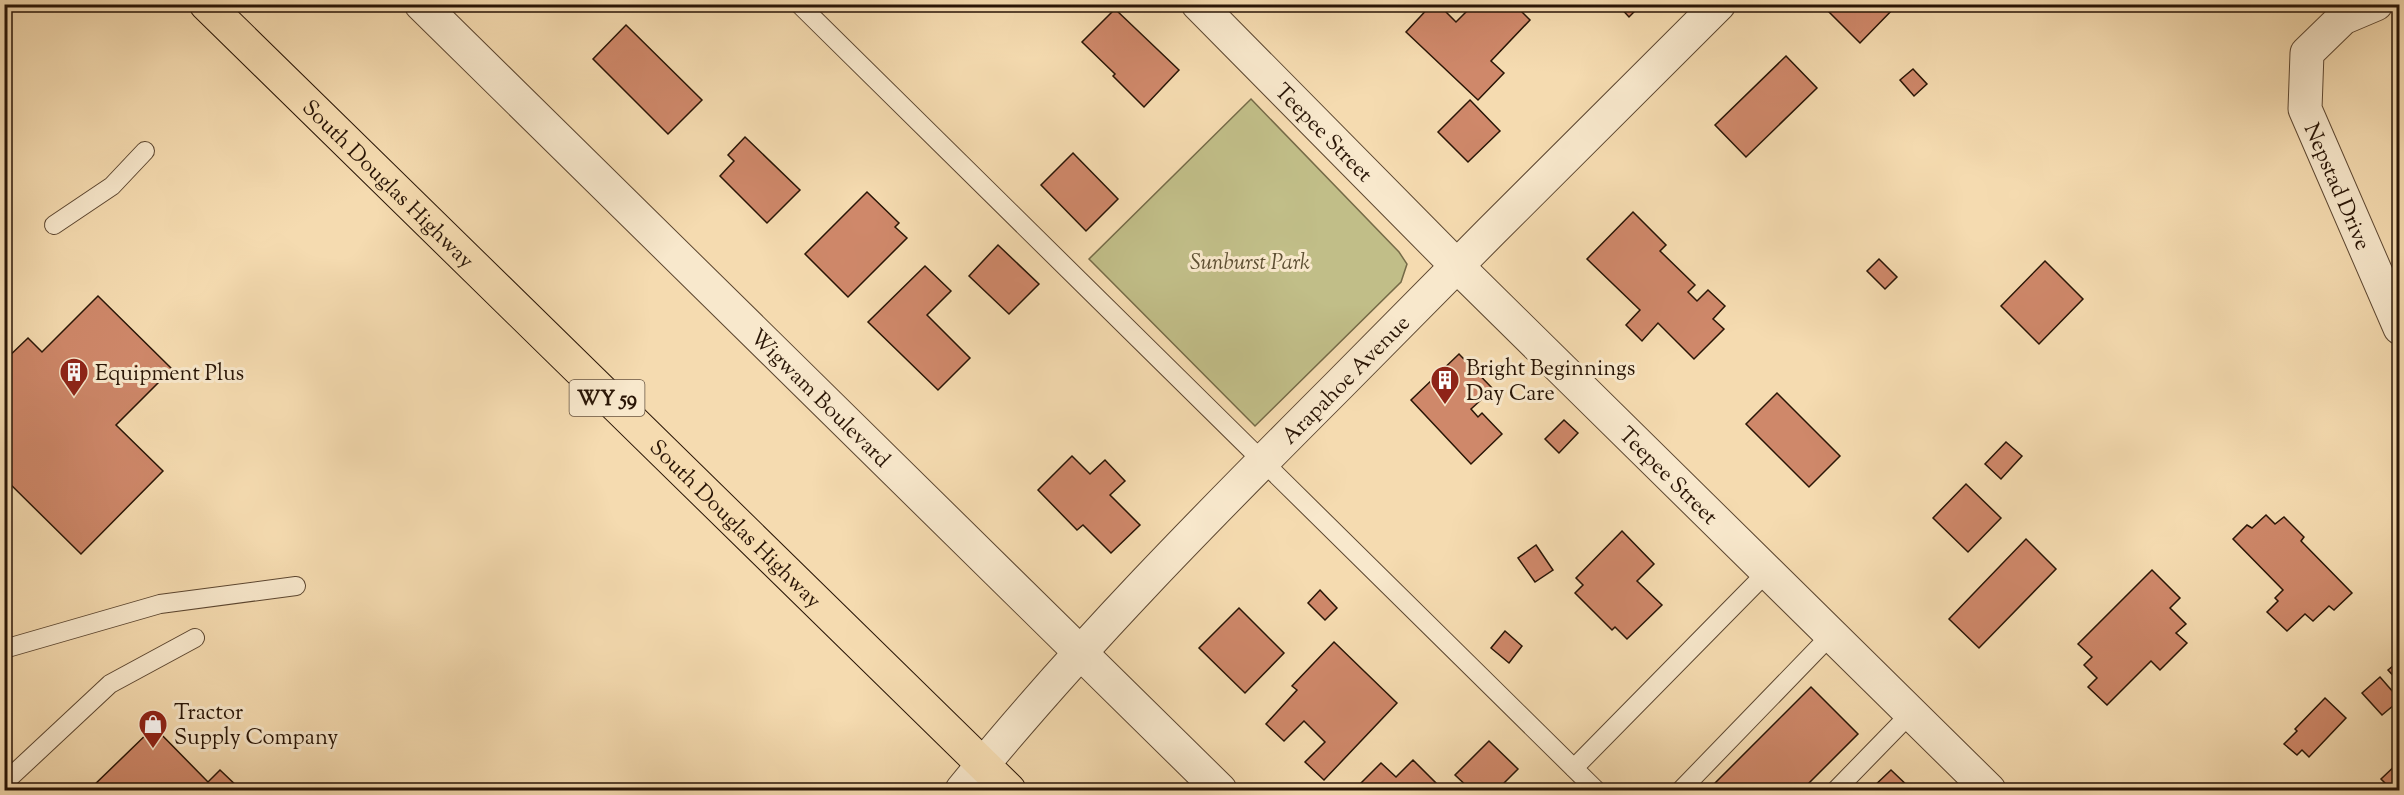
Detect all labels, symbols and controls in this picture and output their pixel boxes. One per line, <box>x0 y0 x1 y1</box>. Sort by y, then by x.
street label: Teepee Street <box>1266 77 1379 191</box>
street label: South Douglas Highway <box>294 93 480 277</box>
street label: Nepstad Drive <box>2294 119 2377 256</box>
park label: Sunburst Park <box>1190 248 1310 280</box>
street label: Arapahoe Avenue <box>1275 309 1419 453</box>
street label: Wigwam Boulevard <box>741 323 896 476</box>
place label: Bright Beginnings Day Care <box>1466 354 1635 411</box>
building icon: Equipment Plus <box>58 356 90 398</box>
place label: Equipment Plus <box>95 359 244 391</box>
building icon: Bright Beginnings Day Care <box>1429 364 1461 406</box>
road number: WY 59 <box>570 380 644 416</box>
street label: Teepee Street <box>1610 421 1724 534</box>
street label: South Douglas Highway <box>641 433 827 617</box>
place label: Tractor Supply Company <box>174 698 338 755</box>
shop icon: Tractor Supply Company <box>137 708 169 750</box>

